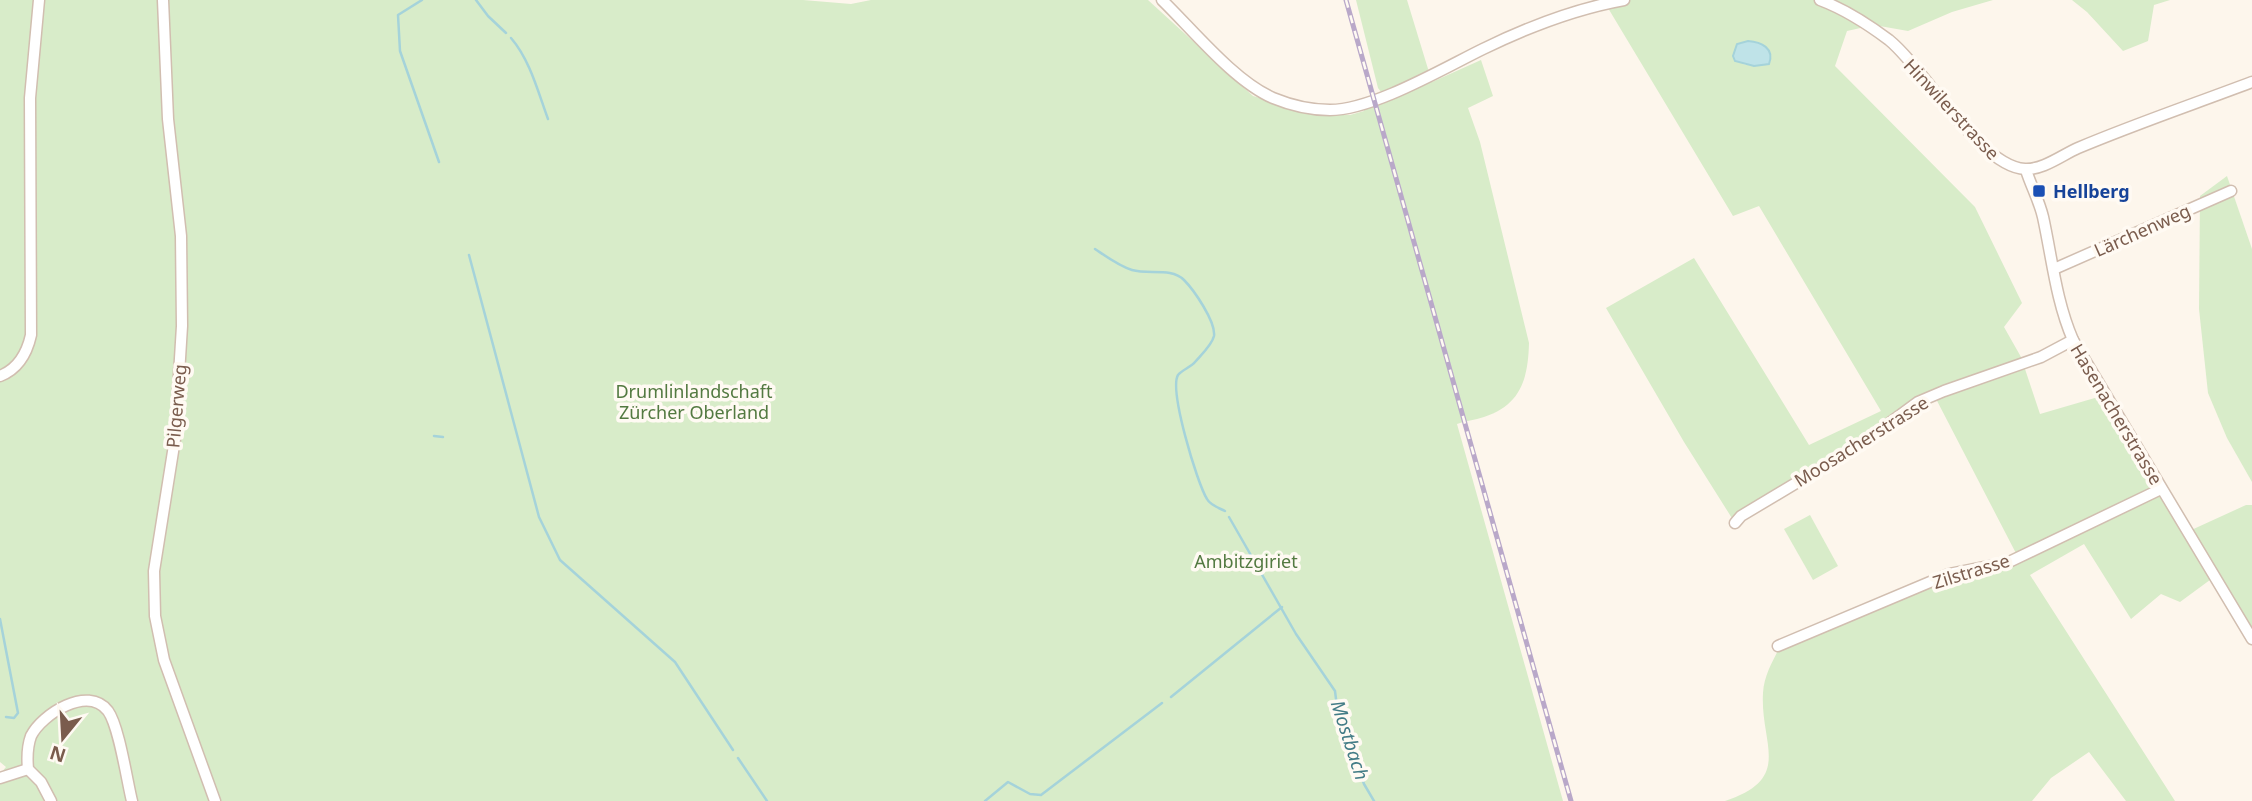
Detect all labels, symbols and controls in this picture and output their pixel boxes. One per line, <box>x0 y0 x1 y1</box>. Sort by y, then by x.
street label: Hinwilerstrasse <box>1899 53 2005 165</box>
place label: Hellberg <box>2053 179 2130 203</box>
marker: Hellberg <box>2031 183 2047 199</box>
street label: Lärchenweg <box>2090 198 2194 262</box>
street label: Hasenacherstrasse <box>2065 339 2169 489</box>
street label: Pilgerweg <box>160 363 192 449</box>
park label: Drumlinlandschaft Zürcher Oberland <box>615 379 773 424</box>
street label: Moosacherstrasse <box>1789 390 1933 492</box>
street label: Zilstrasse <box>1930 548 2012 594</box>
park label: Ambitzgiriet <box>1194 549 1298 573</box>
water label: Mostbach <box>1325 697 1375 783</box>
north arrow <box>28 703 98 773</box>
text: N <box>46 739 69 769</box>

